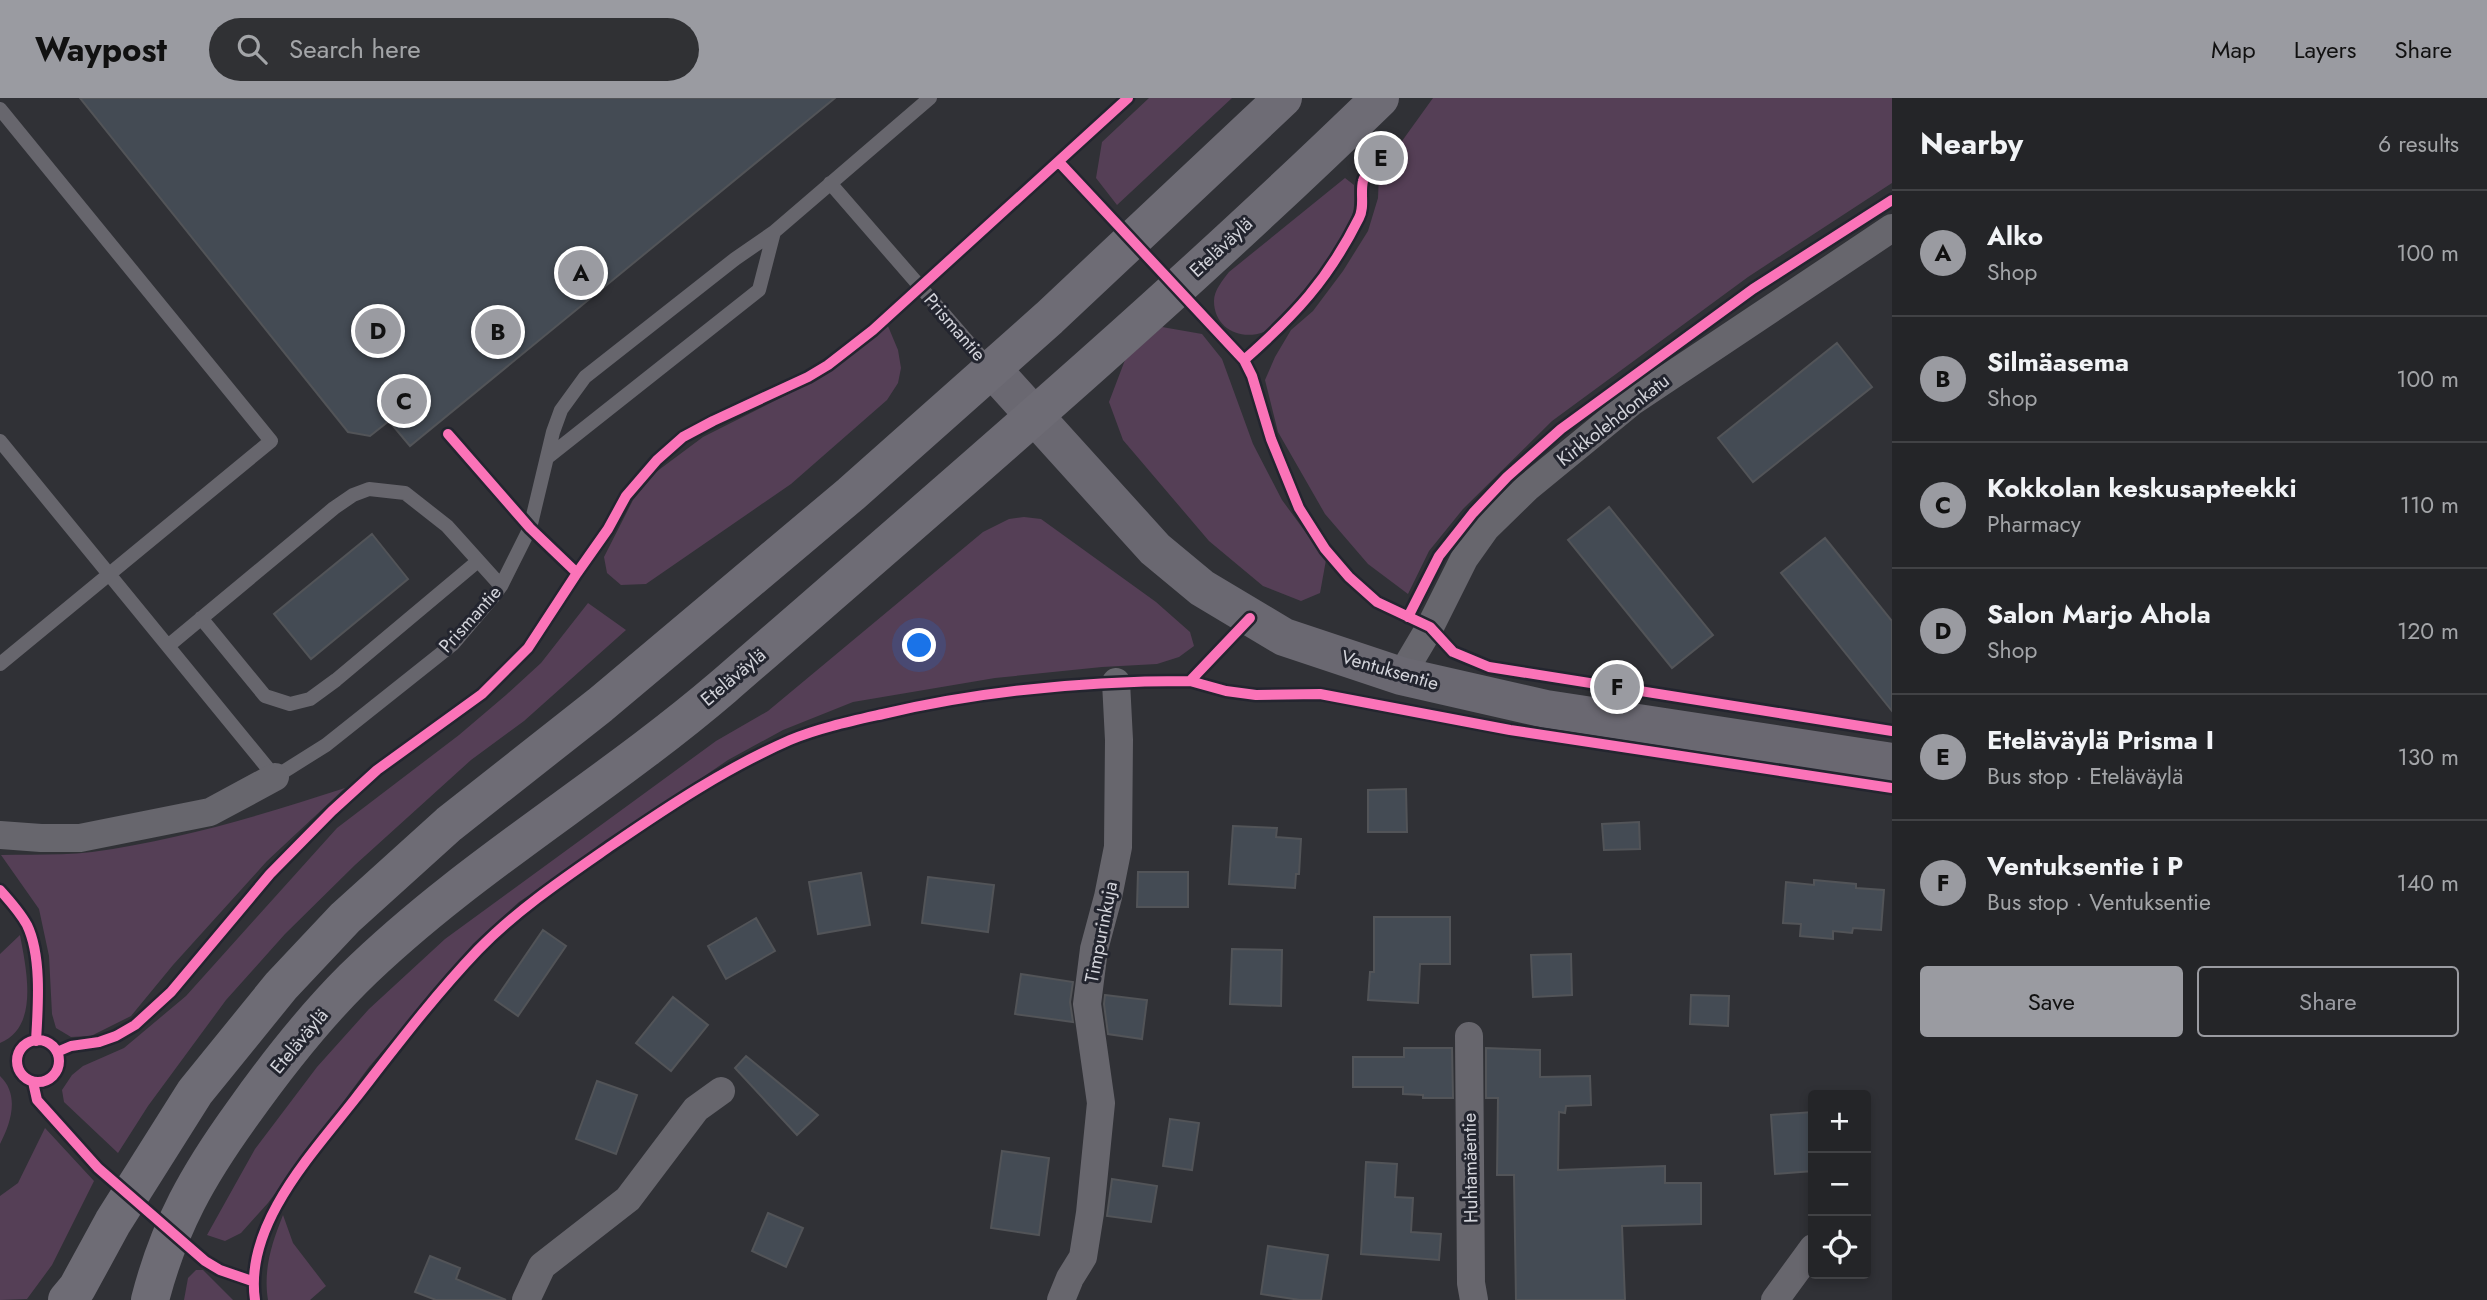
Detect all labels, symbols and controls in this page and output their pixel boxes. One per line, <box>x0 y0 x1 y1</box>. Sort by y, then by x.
search box <box>209 18 699 81</box>
text: Waypost <box>35 26 167 73</box>
icon: search <box>233 30 271 68</box>
text: Search here <box>289 30 421 68</box>
text: Map <box>2211 32 2256 67</box>
text: Layers <box>2294 32 2356 67</box>
text: Share <box>2394 32 2452 67</box>
text: Nearby <box>1920 122 2023 165</box>
text: 6 results <box>2378 127 2459 161</box>
pin: E <box>1358 132 1404 184</box>
street label: Eteläväylä <box>1183 211 1259 283</box>
text: Alko <box>1987 217 2043 255</box>
text: A <box>1935 236 1951 270</box>
text: 100 m <box>2396 236 2459 270</box>
pin: A <box>558 247 604 299</box>
text: Shop <box>1987 255 2037 289</box>
street label: Prismantie <box>918 287 992 367</box>
pin: D <box>355 305 401 357</box>
pin: B <box>475 306 521 358</box>
text: Silmäasema <box>1987 343 2129 381</box>
text: B <box>1935 362 1951 396</box>
text: 100 m <box>2396 362 2459 396</box>
street label: Kirkkolehdonkatu <box>1551 367 1675 473</box>
pin: C <box>381 375 427 427</box>
text: Shop <box>1987 381 2037 415</box>
text: Kokkolan keskusapteekki <box>1987 469 2297 507</box>
text: C <box>1935 488 1951 522</box>
text: 110 m <box>2400 488 2459 522</box>
text: Pharmacy <box>1987 507 2081 541</box>
street label: Prismantie <box>432 579 508 659</box>
text: Salon Marjo Ahola <box>1987 595 2211 633</box>
text: D <box>1935 614 1951 648</box>
text: 120 m <box>2397 614 2459 648</box>
your location <box>902 628 936 662</box>
text: Shop <box>1987 633 2037 667</box>
street label: Eteläväylä <box>695 642 771 712</box>
street label: Ventuksentie <box>1338 643 1442 697</box>
pin: F <box>1594 661 1640 713</box>
text: Eteläväylä Prisma I <box>1987 721 2214 759</box>
text: E <box>1936 740 1950 774</box>
text: 130 m <box>2397 740 2459 774</box>
text: Bus stop · Eteläväylä <box>1987 759 2183 793</box>
text: Ventuksentie i P <box>1987 847 2183 885</box>
text: F <box>1937 866 1949 900</box>
text: 140 m <box>2397 866 2459 900</box>
street label: Timpurinkuja <box>1078 879 1124 985</box>
text: Bus stop · Ventuksentie <box>1987 885 2211 919</box>
button: Save <box>1920 966 2183 1037</box>
button: Share <box>2197 966 2459 1037</box>
street label: Eteläväylä <box>264 1003 334 1079</box>
map controls <box>1808 1090 1871 1279</box>
button: + <box>1808 1090 1871 1153</box>
street label: Huhtamäentie <box>1456 1112 1484 1223</box>
button: − <box>1808 1153 1871 1216</box>
button: locate <box>1808 1216 1871 1279</box>

